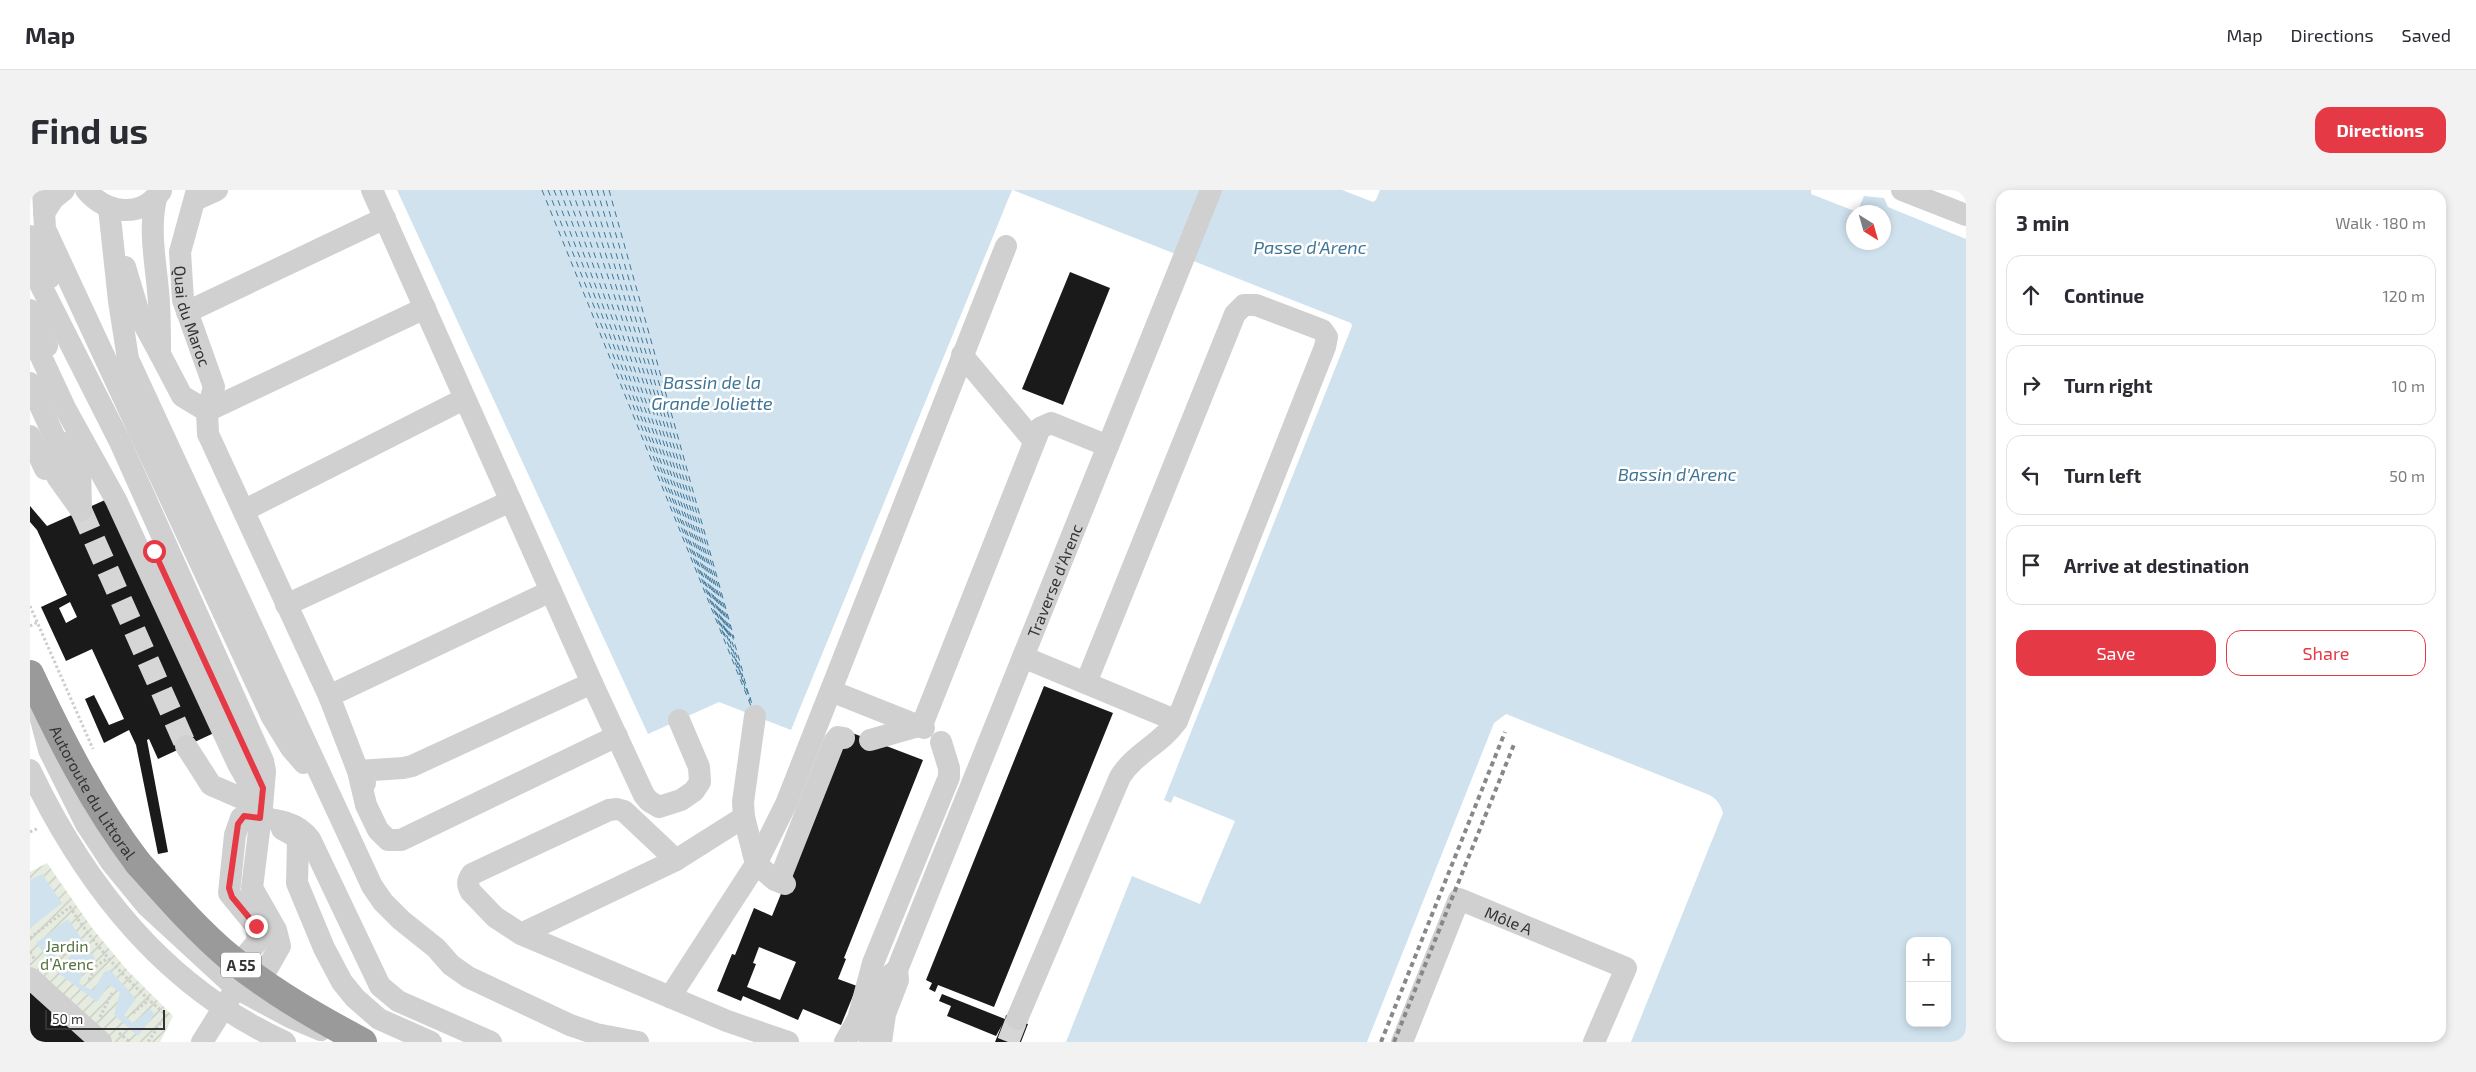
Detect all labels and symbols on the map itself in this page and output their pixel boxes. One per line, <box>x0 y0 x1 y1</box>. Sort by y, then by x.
north arrow <box>1846 205 1891 250</box>
water label: Passe d'Arenc <box>1253 236 1367 258</box>
street label: Quai du Maroc <box>170 265 215 369</box>
water label: Bassin de la Grande Joliette <box>651 371 773 414</box>
water label: Bassin d'Arenc <box>1618 463 1737 485</box>
street label: Traverse d'Arenc <box>1023 521 1085 640</box>
route start <box>143 540 166 563</box>
street label: Autoroute du Littoral <box>47 722 141 862</box>
street label: Môle A <box>1482 901 1536 938</box>
route end <box>245 915 268 938</box>
park label: Jardin d’Arenc <box>40 936 94 973</box>
road number: A 55 <box>221 952 261 978</box>
scale bar <box>45 1007 165 1030</box>

